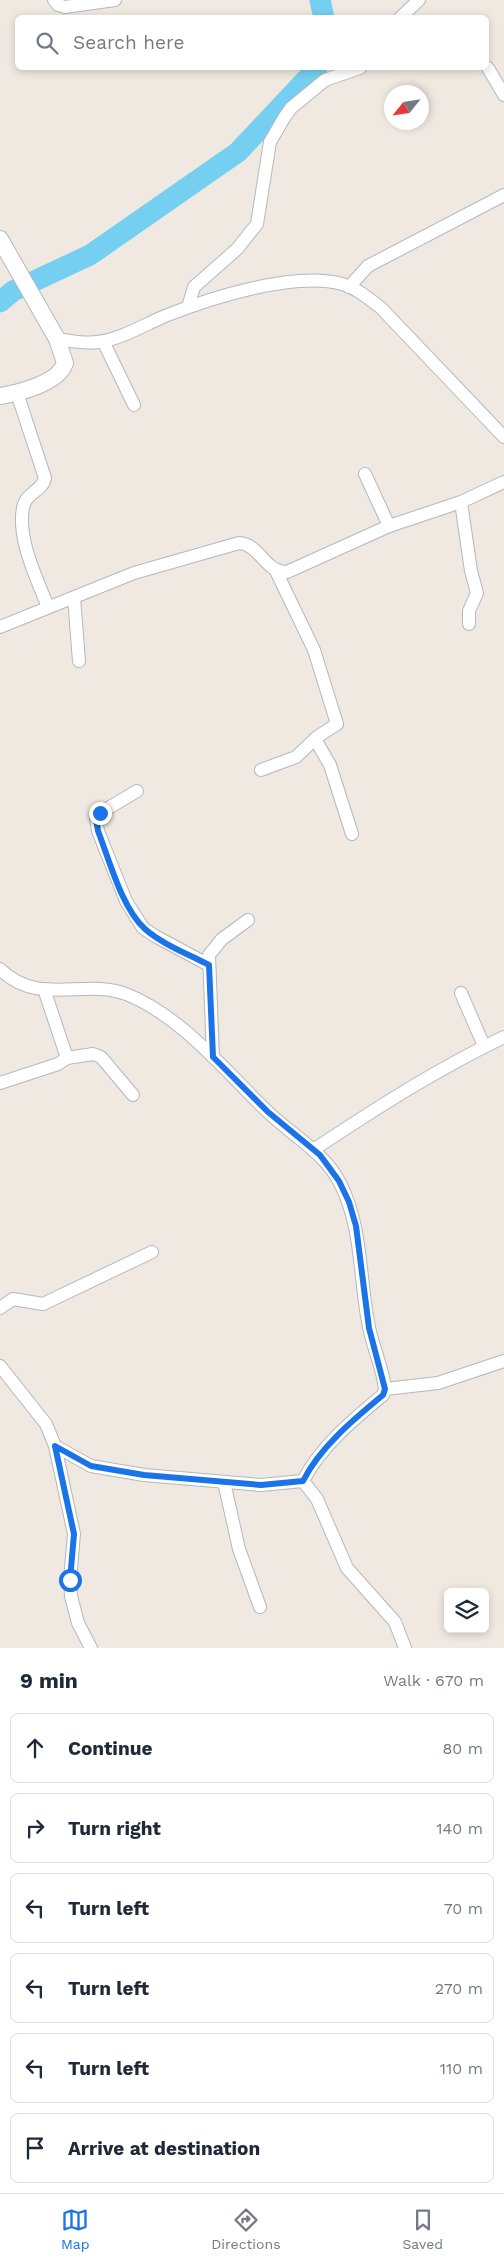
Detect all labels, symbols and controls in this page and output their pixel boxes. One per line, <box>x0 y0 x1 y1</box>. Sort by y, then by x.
search box <box>15 15 489 70</box>
icon: search <box>33 29 61 57</box>
text: Search here <box>73 31 184 54</box>
north arrow <box>384 85 429 130</box>
route end <box>89 802 112 825</box>
route start <box>59 1569 82 1592</box>
map controls <box>444 1588 489 1633</box>
button: layers <box>444 1588 489 1633</box>
text: 9 min <box>20 1668 78 1693</box>
text: Walk · 670 m <box>383 1671 484 1690</box>
icon: ahead <box>21 1734 49 1762</box>
text: Continue <box>68 1737 152 1760</box>
text: 80 m <box>442 1739 483 1758</box>
icon: right <box>21 1814 49 1842</box>
text: Turn right <box>68 1817 161 1840</box>
text: 140 m <box>436 1819 483 1838</box>
icon: left <box>21 1894 49 1922</box>
text: Turn left <box>68 1897 149 1920</box>
text: 70 m <box>444 1899 483 1918</box>
icon: left <box>21 1974 49 2002</box>
text: Turn left <box>68 1977 149 2000</box>
text: 270 m <box>435 1979 483 1998</box>
icon: left <box>21 2054 49 2082</box>
text: Turn left <box>68 2057 149 2080</box>
text: 110 m <box>440 2059 483 2078</box>
icon: arrive <box>21 2134 49 2162</box>
text: Arrive at destination <box>68 2137 260 2160</box>
tab: Map <box>61 2206 90 2252</box>
tab: Directions <box>211 2206 281 2252</box>
tab: Saved <box>402 2206 443 2252</box>

